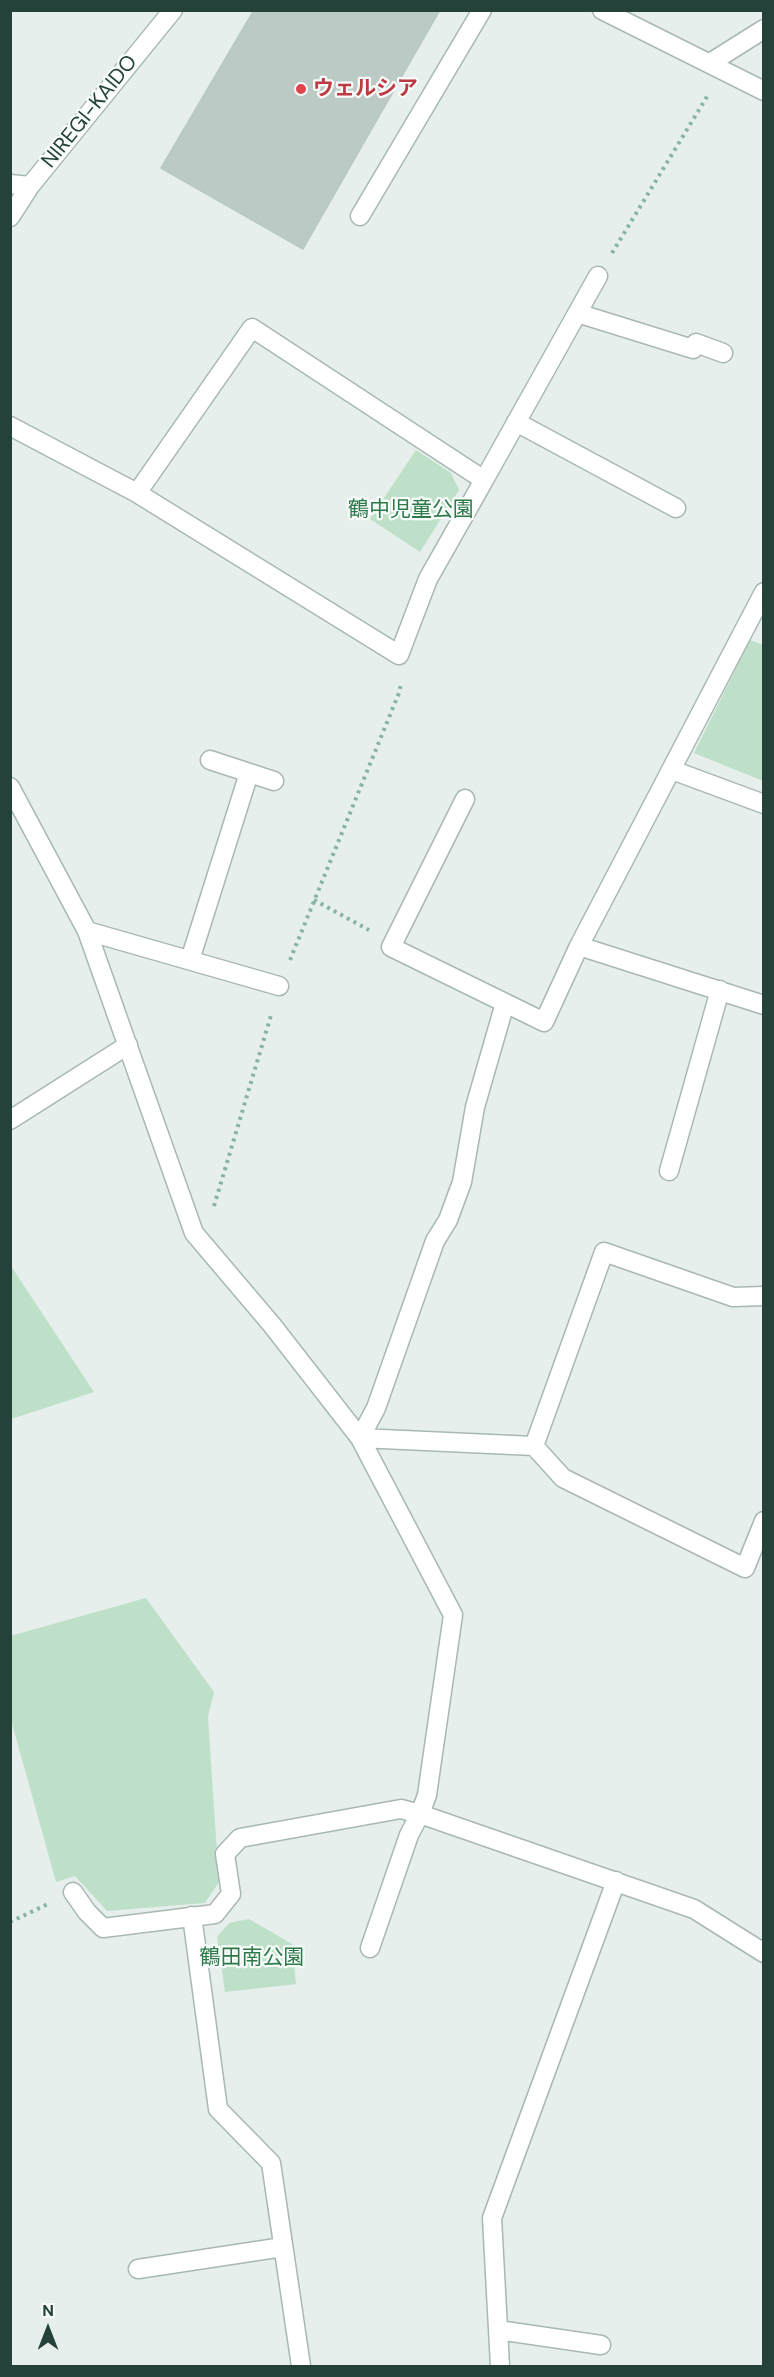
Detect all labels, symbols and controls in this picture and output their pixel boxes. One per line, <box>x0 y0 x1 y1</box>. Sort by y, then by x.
street label: NIREGI-KAIDO <box>37 51 143 173</box>
place label: ウェルシア <box>313 76 418 102</box>
marker: ウェルシア <box>294 82 308 96</box>
park label: 鶴中児童公園 <box>348 497 474 523</box>
park label: 鶴田南公園 <box>200 1945 304 1971</box>
north arrow <box>18 2299 78 2359</box>
text: N <box>42 2300 54 2321</box>

